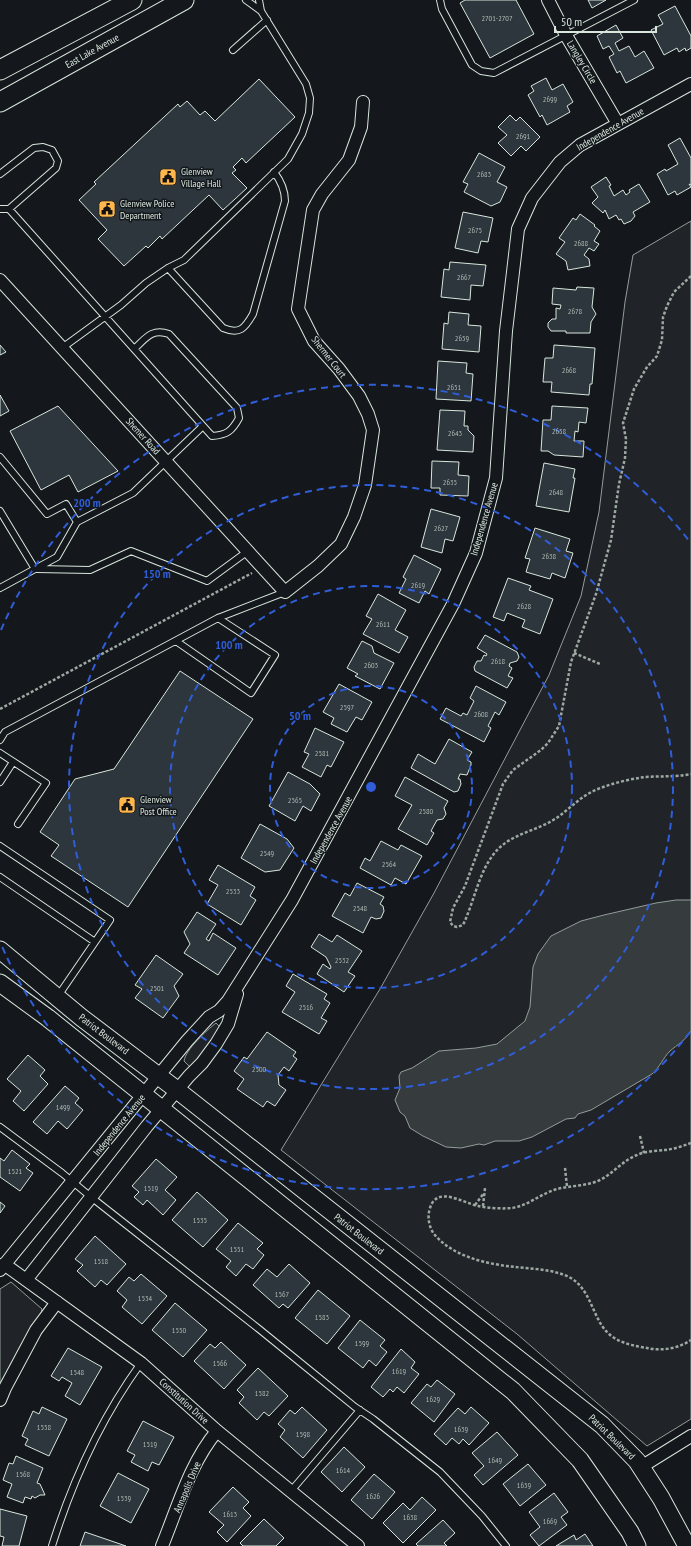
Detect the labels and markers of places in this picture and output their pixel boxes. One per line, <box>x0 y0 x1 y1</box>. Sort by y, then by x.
place label: Glenview Village Hall <box>180 165 222 190</box>
public building icon: Glenview Village Hall <box>158 167 178 187</box>
place label: Glenview Police Department <box>120 197 174 222</box>
public building icon: Glenview Police Department <box>97 199 117 219</box>
centre of rings <box>364 780 378 794</box>
place label: Glenview Post Office <box>140 793 177 818</box>
public building icon: Glenview Post Office <box>117 795 137 815</box>

